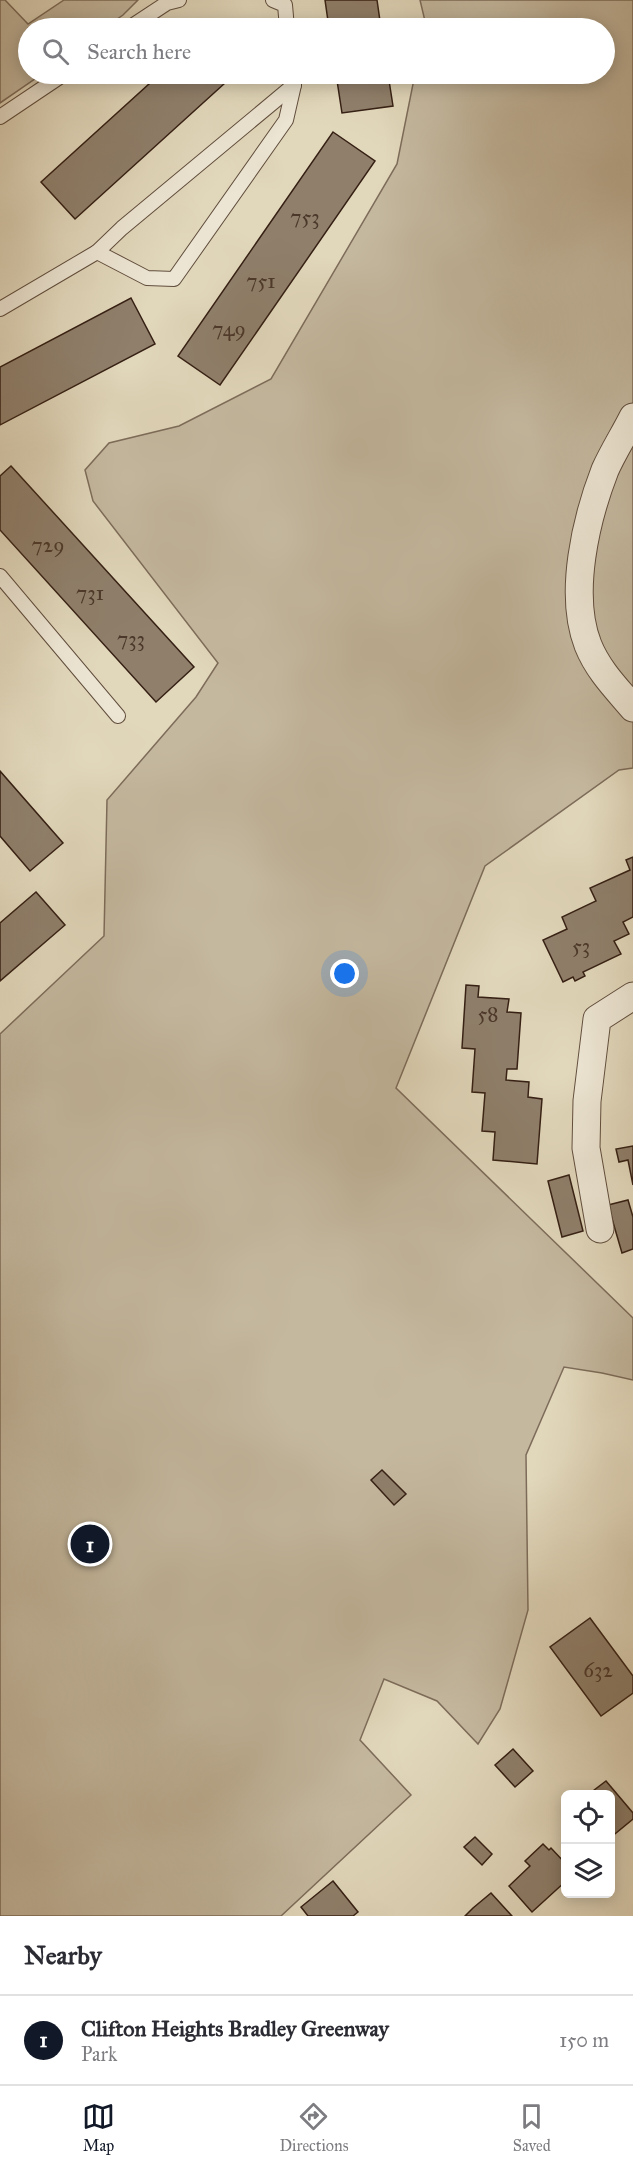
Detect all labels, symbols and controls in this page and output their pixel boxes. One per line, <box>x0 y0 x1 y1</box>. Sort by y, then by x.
search box <box>18 18 615 84</box>
icon: search <box>39 35 72 68</box>
text: Search here <box>87 38 191 65</box>
house number: 753 <box>290 204 320 230</box>
house number: 751 <box>246 268 276 294</box>
house number: 749 <box>212 316 246 342</box>
house number: 729 <box>32 532 64 558</box>
house number: 731 <box>76 580 104 606</box>
house number: 733 <box>117 626 145 652</box>
house number: 53 <box>572 933 590 959</box>
your location <box>330 959 359 988</box>
house number: 58 <box>478 1001 498 1027</box>
pin: 1 <box>70 1522 110 1566</box>
house number: 632 <box>583 1657 613 1683</box>
map controls <box>561 1790 615 1898</box>
button: locate <box>561 1790 615 1844</box>
button: layers <box>561 1844 615 1898</box>
text: Nearby <box>24 1939 102 1971</box>
text: Clifton Heights Bradley Greenway <box>81 2015 389 2042</box>
text: 1 <box>40 2028 47 2052</box>
text: 150 m <box>559 2028 609 2052</box>
text: Park <box>81 2042 117 2066</box>
tab: Map <box>82 2100 115 2155</box>
tab: Directions <box>279 2100 348 2155</box>
tab: Saved <box>513 2100 551 2155</box>

